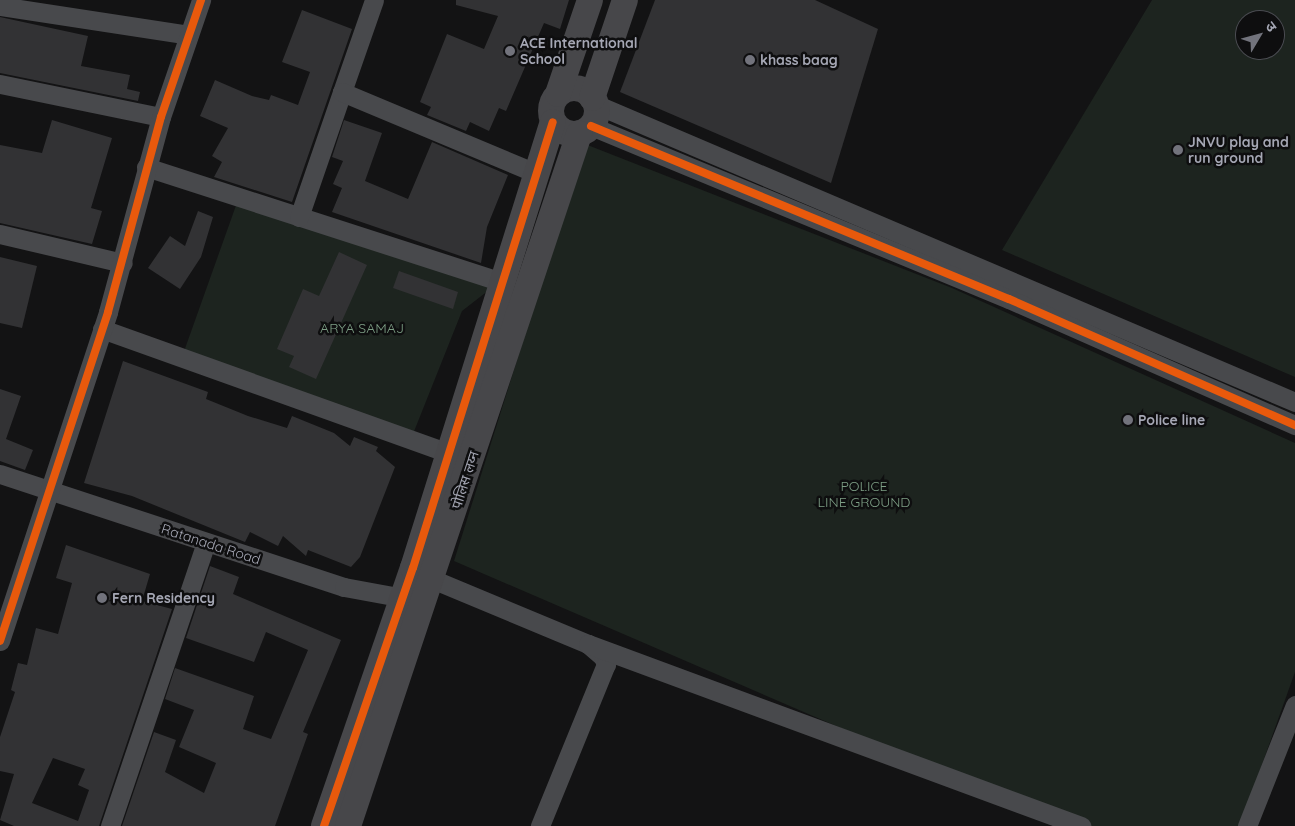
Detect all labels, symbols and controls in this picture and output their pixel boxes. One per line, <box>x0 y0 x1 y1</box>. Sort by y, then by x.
north arrow <box>1235 10 1285 60</box>
text: उ <box>1262 18 1281 35</box>
place label: ACE International School <box>520 35 638 68</box>
marker: ACE International School <box>504 45 516 57</box>
place label: khass baag <box>760 52 838 68</box>
marker: khass baag <box>744 54 756 66</box>
place label: JNVU play and run ground <box>1188 134 1289 166</box>
marker: JNVU play and run ground <box>1172 144 1184 156</box>
park label: ARYA SAMAJ <box>320 320 404 336</box>
place label: Police line <box>1138 412 1205 428</box>
marker: Police line <box>1122 414 1134 426</box>
street label: पोलिस लय्न <box>448 449 482 511</box>
park label: POLICE LINE GROUND <box>818 478 910 511</box>
street label: Ratanada Road <box>159 520 263 568</box>
place label: Fern Residency <box>112 590 215 606</box>
marker: Fern Residency <box>96 592 108 604</box>

